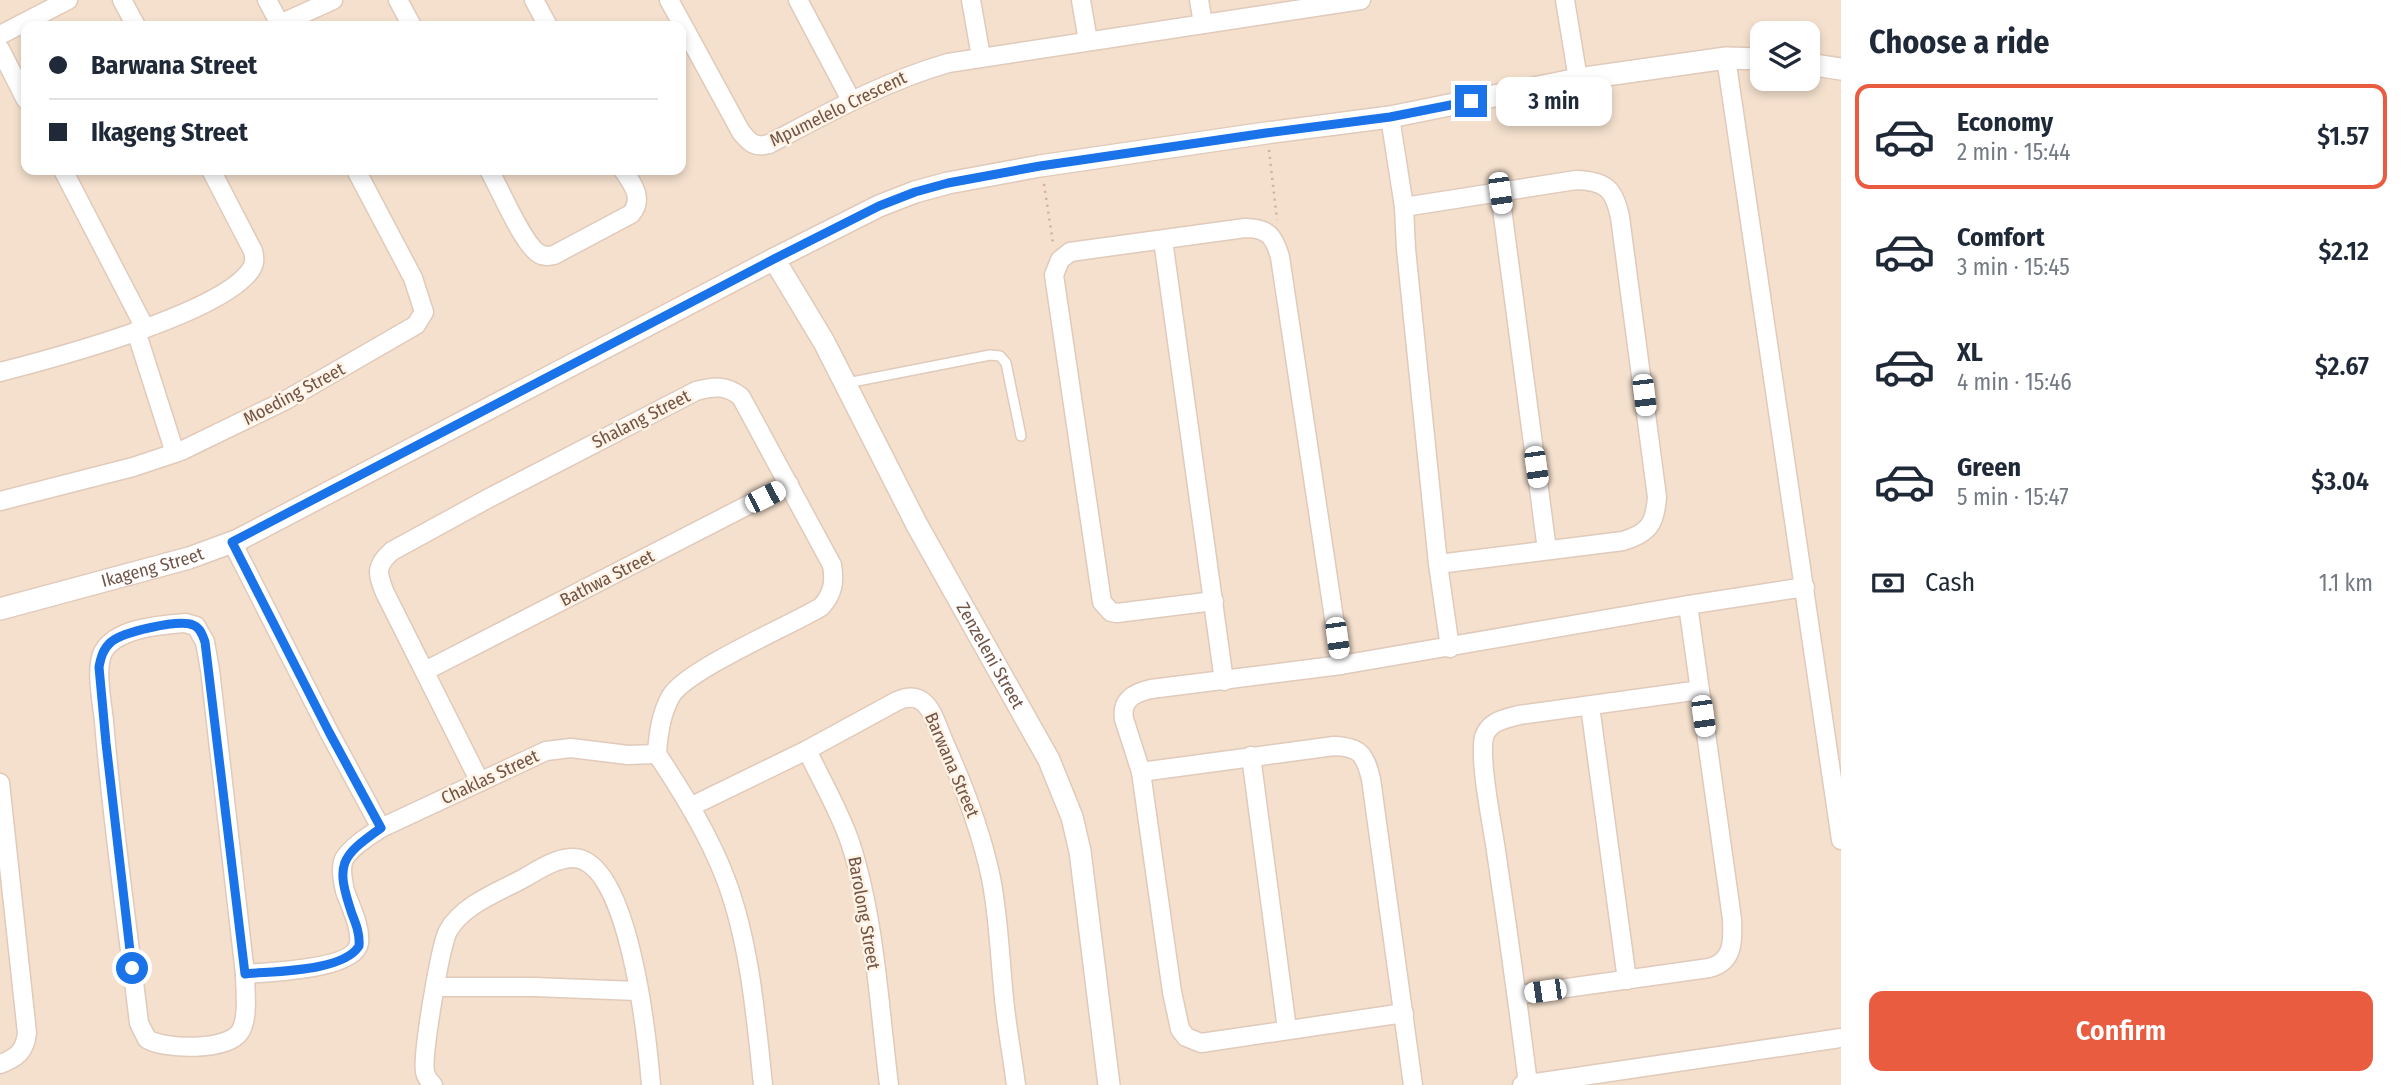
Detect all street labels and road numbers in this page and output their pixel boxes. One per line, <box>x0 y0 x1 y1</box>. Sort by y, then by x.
street label: Mpumelelo Crescent <box>766 66 910 152</box>
street label: Moeding Street <box>239 358 349 430</box>
street label: Shalang Street <box>588 385 694 453</box>
street label: Ikageng Street <box>99 543 207 592</box>
street label: Bathwa Street <box>556 545 658 611</box>
street label: Zenzeleni Street <box>952 599 1029 713</box>
street label: Barwana Street <box>920 709 984 821</box>
street label: Chaklas Street <box>438 745 542 809</box>
street label: Barolong Street <box>843 855 885 971</box>

